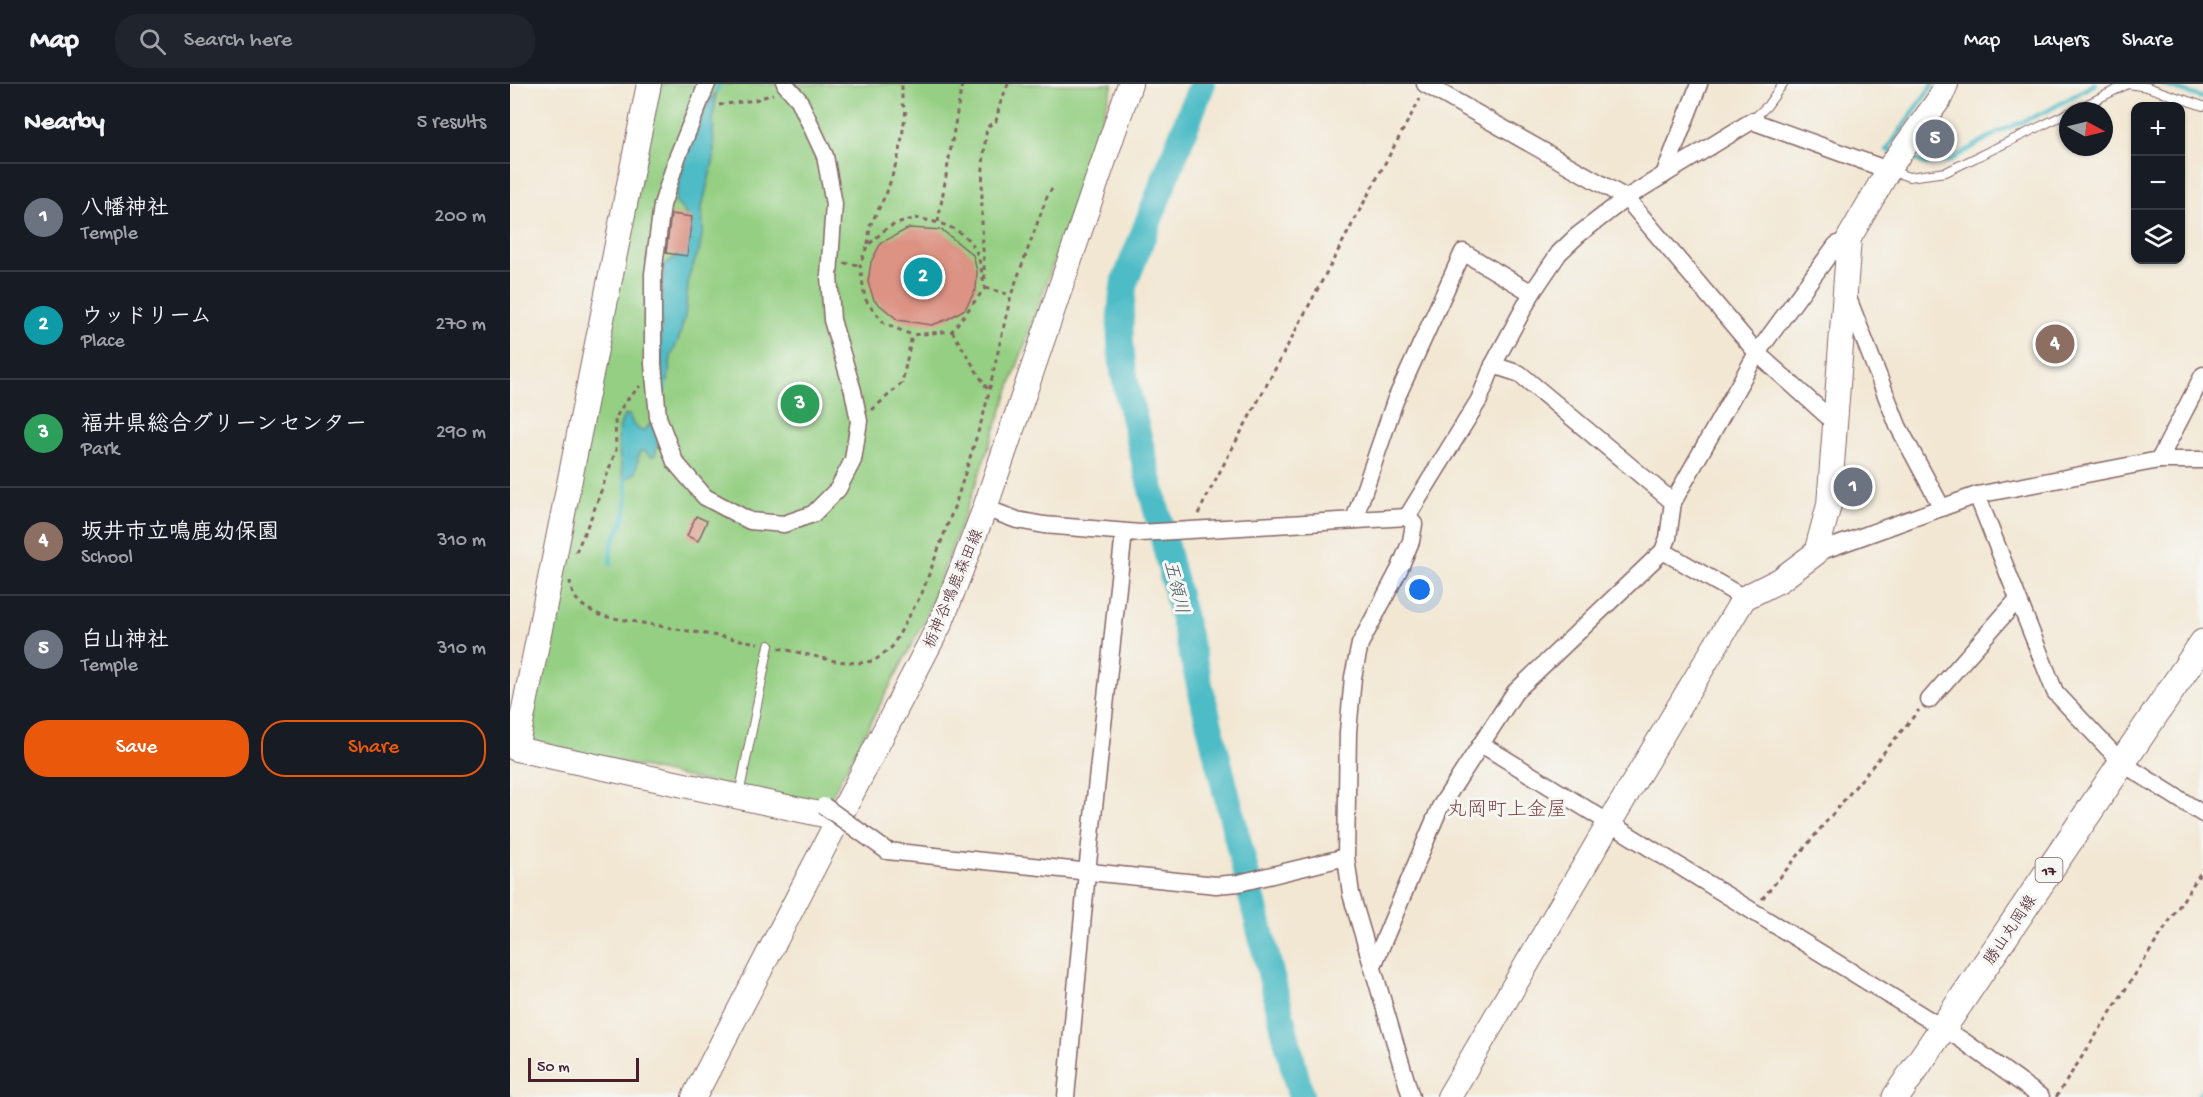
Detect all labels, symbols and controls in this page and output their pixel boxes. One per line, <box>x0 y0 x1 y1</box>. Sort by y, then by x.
search box <box>115 14 535 68</box>
text: Map <box>30 25 79 58</box>
icon: search <box>136 25 169 58</box>
text: Search here <box>184 28 292 54</box>
text: Map <box>1964 29 2000 54</box>
text: Layers <box>2033 29 2089 54</box>
text: Share <box>2122 29 2173 54</box>
north arrow <box>2059 102 2113 156</box>
map controls <box>2131 102 2185 264</box>
button: + <box>2131 102 2185 156</box>
text: Nearby <box>24 108 105 139</box>
text: 5 results <box>417 112 486 135</box>
pin: 5 <box>1916 116 1954 162</box>
button: − <box>2131 156 2185 210</box>
text: 八幡神社 <box>81 197 169 223</box>
text: 1 <box>39 206 48 229</box>
text: 200 m <box>435 206 486 229</box>
button: layers <box>2131 210 2185 264</box>
text: Temple <box>81 223 138 246</box>
pin: 2 <box>904 254 942 300</box>
text: ウッドリーム <box>81 305 212 331</box>
text: 2 <box>39 314 48 337</box>
text: 270 m <box>436 314 486 337</box>
pin: 4 <box>2036 322 2074 366</box>
text: Place <box>81 331 125 354</box>
pin: 3 <box>780 382 820 426</box>
text: 福井県総合グリーンセンター <box>81 413 367 439</box>
text: 3 <box>38 422 49 445</box>
text: 290 m <box>436 422 486 445</box>
text: Park <box>81 439 119 462</box>
pin: 1 <box>1834 464 1872 510</box>
text: 坂井市立鳴鹿幼保園 <box>81 521 279 547</box>
street label: 栃神谷鳴鹿森田線 <box>920 526 989 652</box>
text: 4 <box>39 530 48 553</box>
text: 310 m <box>437 530 486 553</box>
text: School <box>81 547 133 570</box>
water label: 五領川 <box>1158 559 1191 616</box>
your location <box>1405 575 1434 604</box>
text: 白山神社 <box>81 629 169 655</box>
text: 5 <box>38 638 49 661</box>
text: 310 m <box>437 638 486 661</box>
text: Temple <box>81 655 138 678</box>
button: Save <box>24 720 249 777</box>
button: Share <box>261 720 486 777</box>
district label: 丸岡町上金屋 <box>1447 799 1567 823</box>
road number: 17 <box>2036 858 2062 882</box>
street label: 勝山丸岡線 <box>1980 891 2042 969</box>
scale bar <box>528 1055 639 1082</box>
text: 50 m <box>537 1059 570 1078</box>

